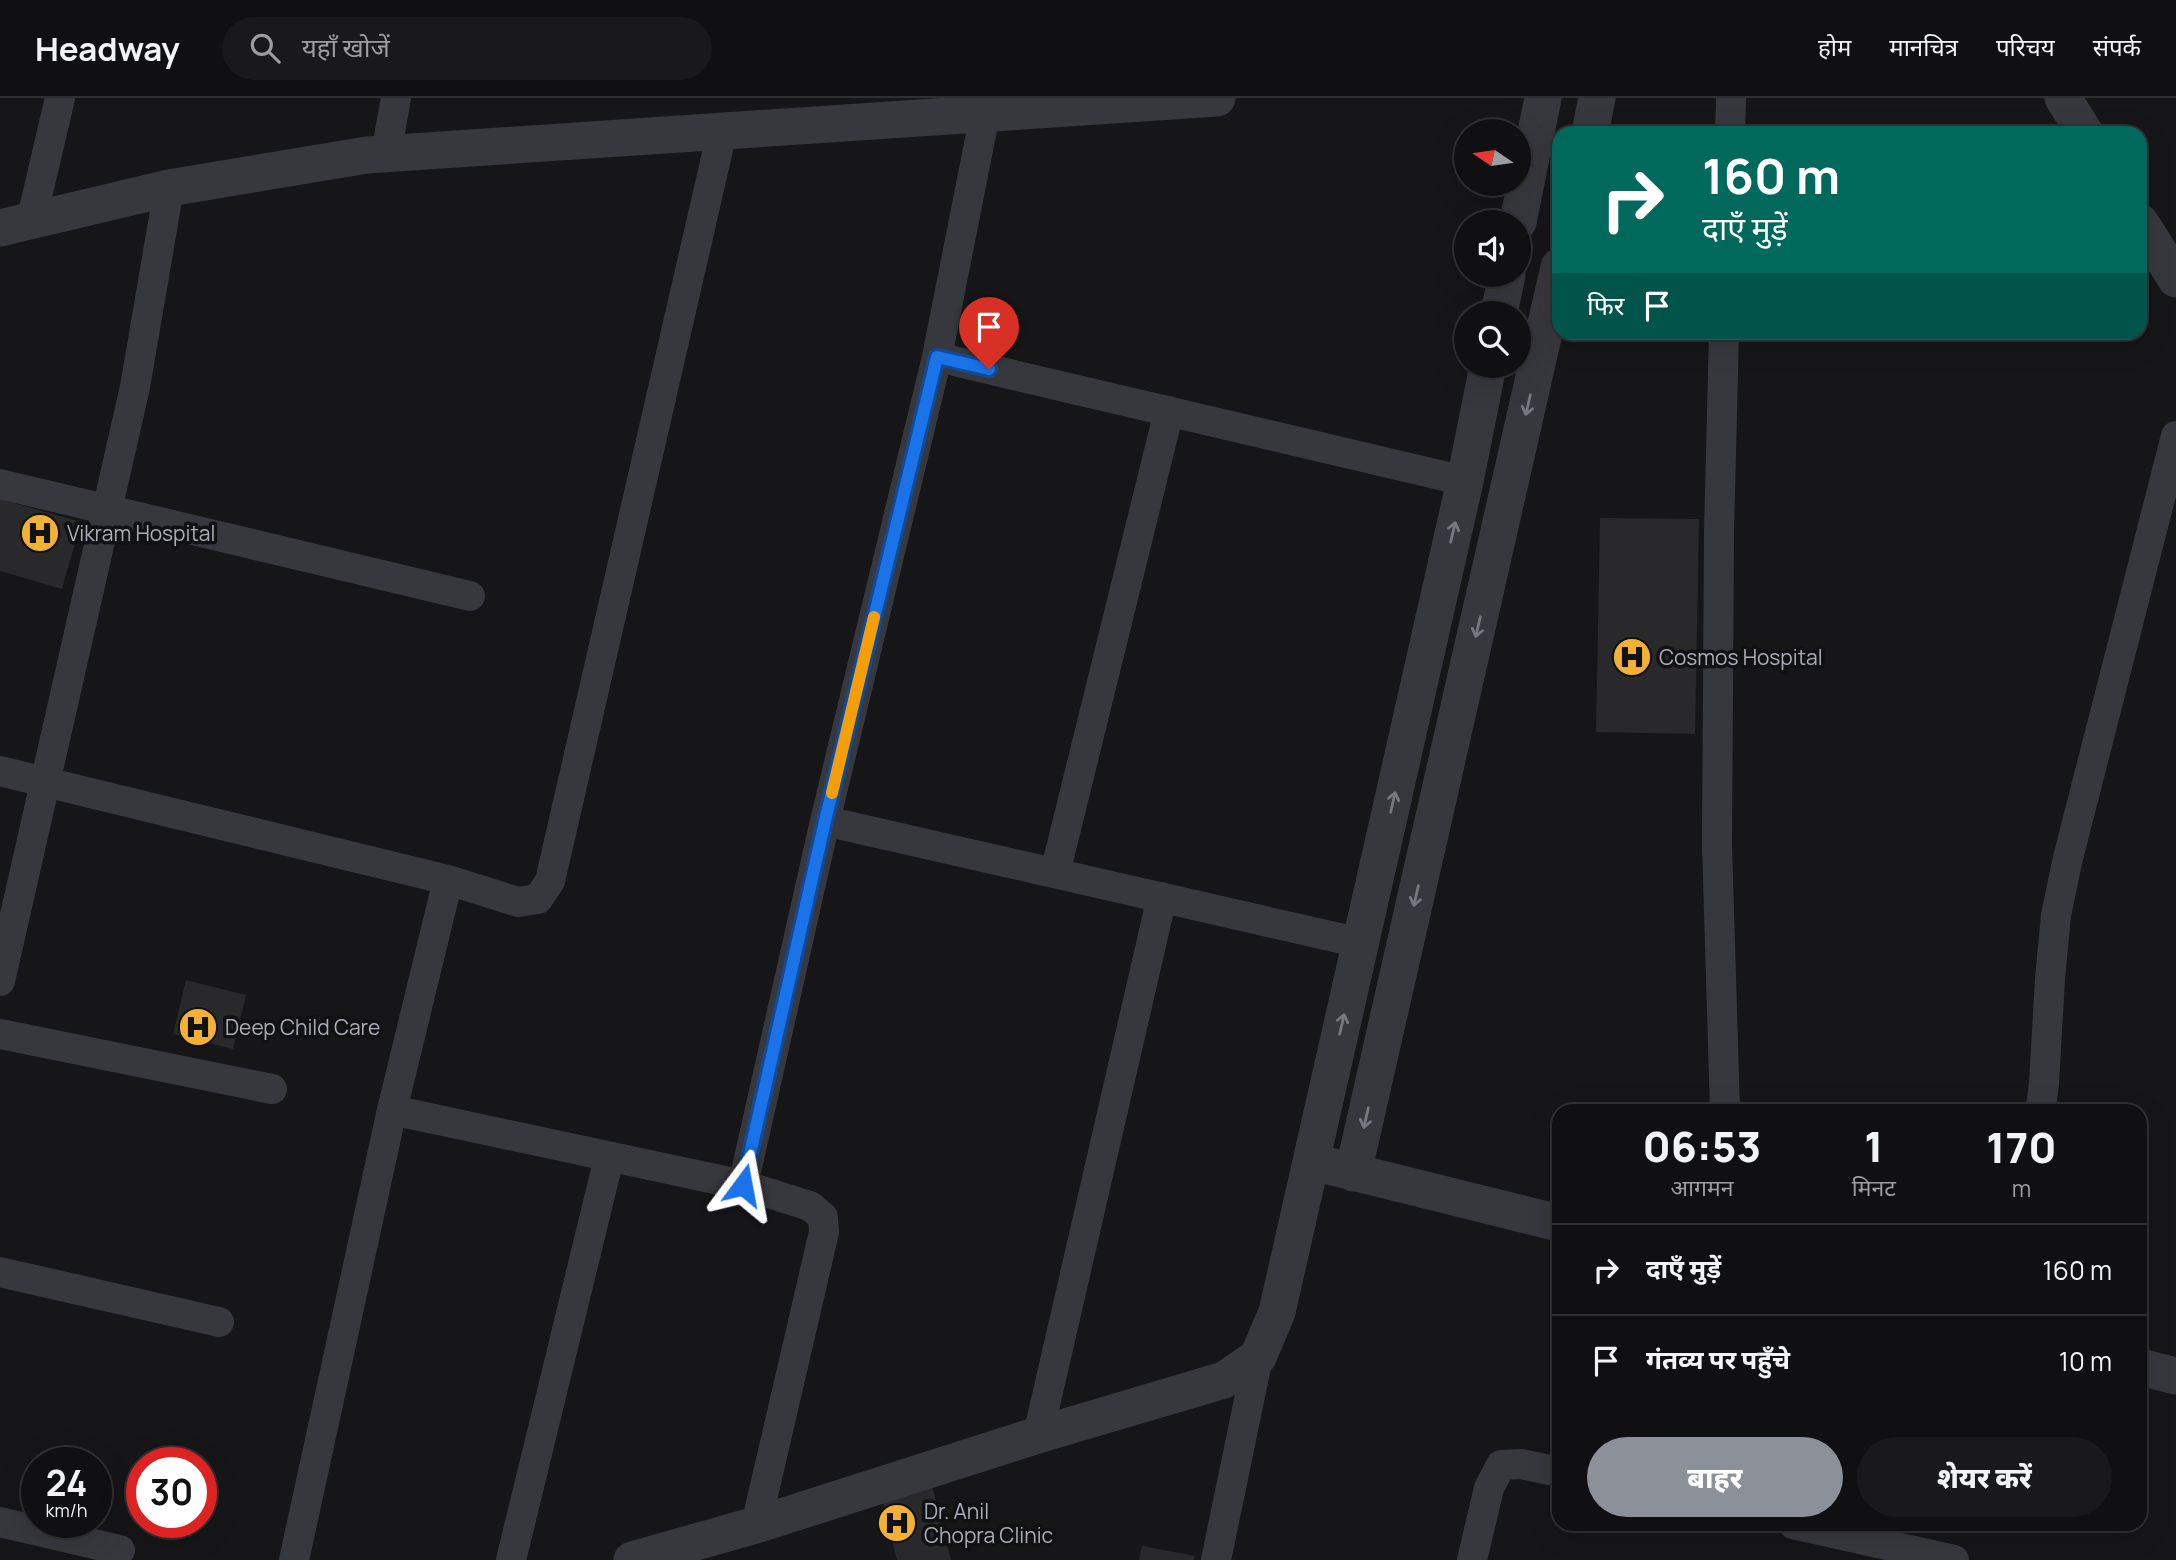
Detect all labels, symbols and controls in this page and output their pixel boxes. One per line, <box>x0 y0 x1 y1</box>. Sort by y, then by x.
search box <box>222 17 712 80</box>
text: Headway <box>35 26 180 71</box>
icon: search <box>246 29 284 67</box>
text: यहाँ खोजें <box>302 29 390 65</box>
text: होम <box>1818 30 1851 63</box>
text: मानचित्र <box>1889 30 1958 63</box>
text: परिचय <box>1996 30 2055 63</box>
text: संपर्क <box>2093 30 2141 63</box>
north arrow <box>1454 119 1531 196</box>
map controls <box>1454 119 1531 378</box>
text: 160 m <box>1702 142 1840 209</box>
icon: right <box>1587 154 1678 245</box>
text: दाएँ मुड़ें <box>1702 206 1788 250</box>
button: sound <box>1454 210 1531 287</box>
text: फिर <box>1587 287 1624 323</box>
icon: arrive <box>1638 287 1676 325</box>
pin <box>959 297 1019 369</box>
button: search <box>1454 301 1531 378</box>
icon: arrive <box>970 308 1008 346</box>
one-way arrow <box>1521 393 1534 416</box>
hospital icon: Vikram Hospital <box>19 512 61 554</box>
place label: Vikram Hospital <box>67 519 215 547</box>
one-way arrow <box>1447 521 1461 544</box>
one-way arrow <box>1470 615 1484 638</box>
hospital icon: Cosmos Hospital <box>1611 636 1653 678</box>
place label: Cosmos Hospital <box>1659 643 1823 671</box>
one-way arrow <box>1386 791 1400 814</box>
one-way arrow <box>1409 884 1423 907</box>
hospital icon: Deep Child Care <box>177 1006 219 1048</box>
place label: Deep Child Care <box>225 1013 380 1041</box>
one-way arrow <box>1336 1013 1350 1036</box>
one-way arrow <box>1358 1106 1372 1129</box>
text: 06:53 <box>1642 1117 1761 1175</box>
text: 1 <box>1864 1117 1883 1175</box>
text: 170 <box>1986 1118 2057 1176</box>
position arrow <box>706 1148 780 1222</box>
text: आगमन <box>1670 1171 1733 1203</box>
text: मिनट <box>1852 1171 1896 1203</box>
text: m <box>2012 1172 2031 1204</box>
text: दाएँ मुड़ें <box>1646 1250 1721 1286</box>
icon: right <box>1587 1251 1625 1289</box>
text: 160 m <box>2043 1252 2112 1288</box>
text: गंतव्य पर पहुँचे <box>1646 1341 1790 1377</box>
icon: arrive <box>1587 1342 1625 1380</box>
text: 10 m <box>2059 1343 2112 1379</box>
button: बाहर <box>1587 1437 1843 1517</box>
button: शेयर करें <box>1857 1437 2112 1517</box>
speed limit sign: 30 <box>126 1447 217 1538</box>
text: 24 <box>46 1459 87 1507</box>
place label: Dr. Anil Chopra Clinic <box>924 1497 1053 1549</box>
text: km/h <box>46 1498 87 1522</box>
hospital icon: Dr. Anil Chopra Clinic <box>876 1502 918 1544</box>

